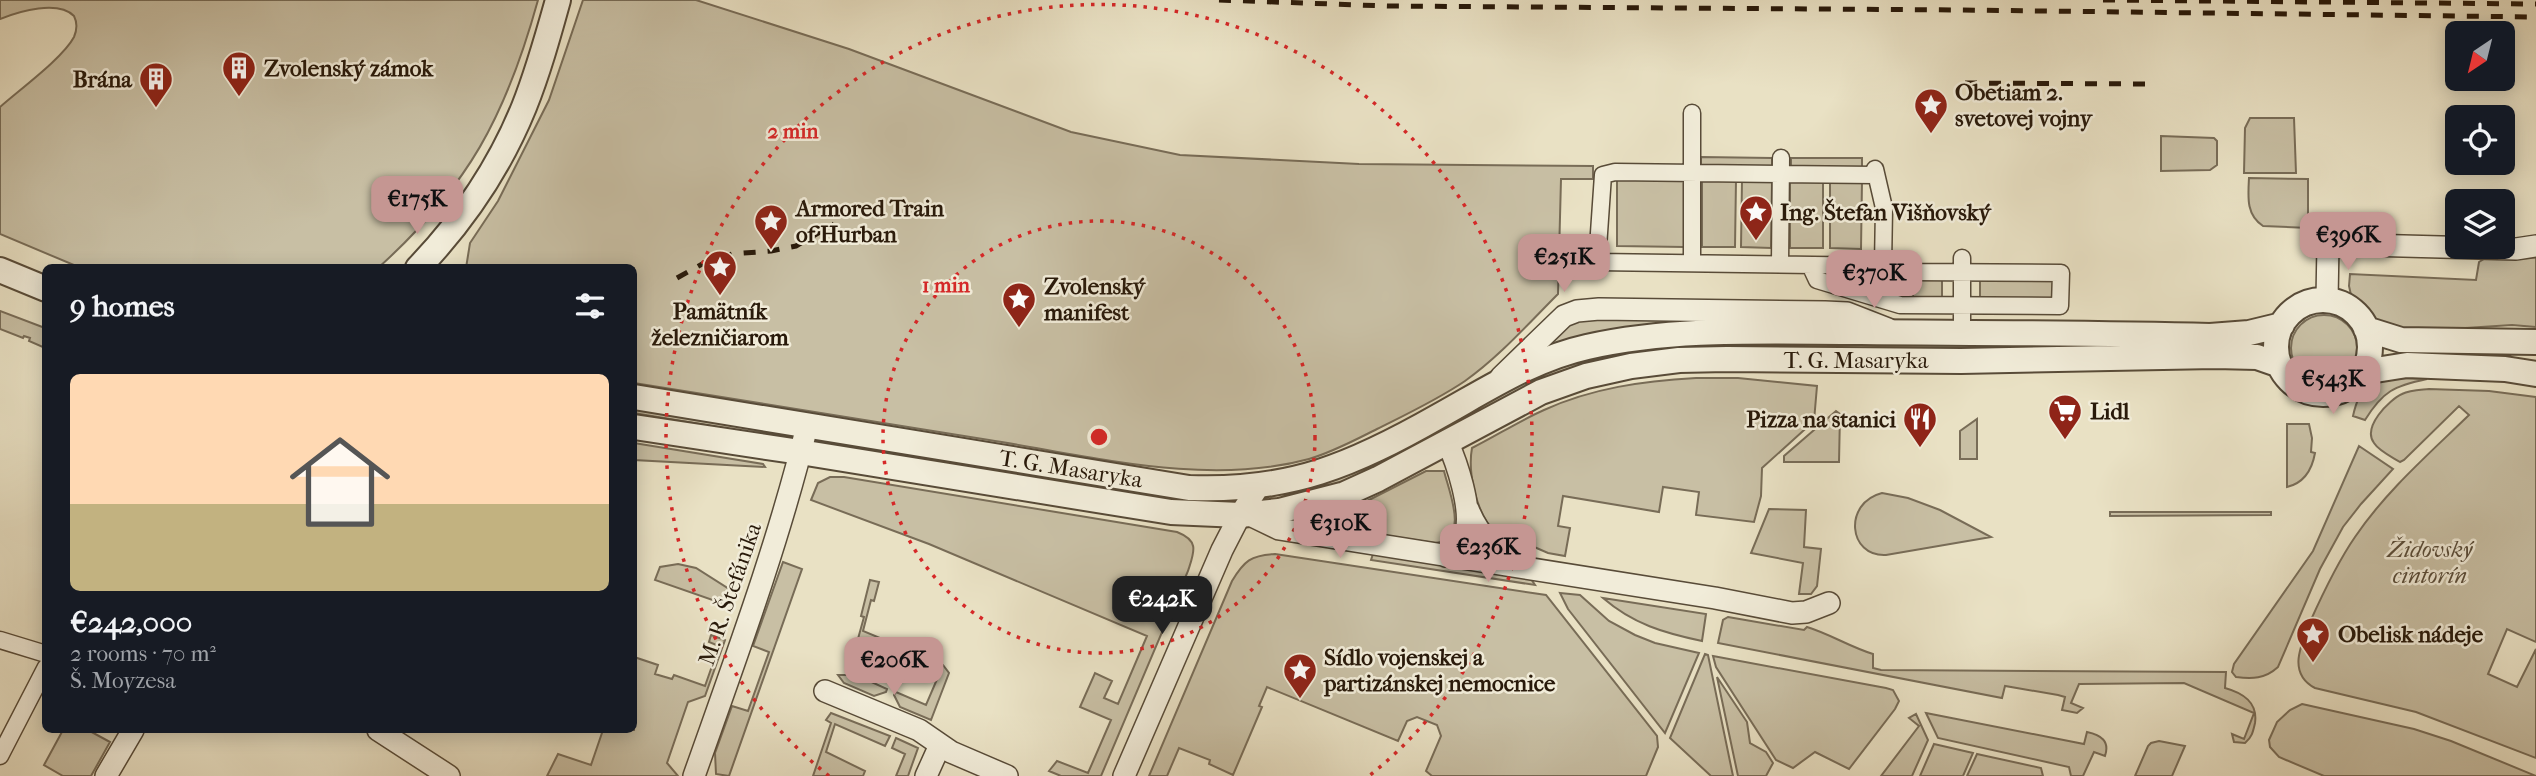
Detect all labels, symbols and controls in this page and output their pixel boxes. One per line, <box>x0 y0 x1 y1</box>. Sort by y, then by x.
north arrow <box>2445 21 2515 91</box>
map controls <box>2445 21 2515 259</box>
building icon: Zvolenský zámok <box>220 49 258 98</box>
place label: Zvolenský zámok <box>264 55 434 82</box>
building icon: Brána <box>137 60 175 109</box>
place label: Brána <box>73 66 133 93</box>
place label: Obetiam 2. svetovej vojny <box>1955 79 2094 132</box>
place icon: Obetiam 2. svetovej vojny <box>1912 86 1950 135</box>
button: locate <box>2445 105 2515 175</box>
text: 2 min <box>767 119 819 143</box>
pin: €175K <box>368 176 466 236</box>
text: €175K <box>387 185 447 212</box>
button: layers <box>2445 189 2515 259</box>
place icon: Ing. Štefan Višňovský <box>1737 193 1775 242</box>
place label: Armored Train of Hurban <box>794 195 945 248</box>
place label: Ing. Štefan Višňovský <box>1780 198 1992 226</box>
place icon: Armored Train of Hurban <box>752 202 790 251</box>
pin: €396K <box>2299 212 2397 272</box>
text: €396K <box>2316 221 2380 248</box>
pin: €251K <box>1515 234 1613 294</box>
text: €251K <box>1534 243 1594 270</box>
place icon: Pamätník železničiarom <box>701 248 739 297</box>
pin: €370K <box>1825 250 1923 310</box>
text: €370K <box>1842 259 1906 286</box>
text: 1 min <box>922 273 971 297</box>
place label: Zvolenský manifest <box>1043 273 1147 326</box>
place icon: Zvolenský manifest <box>1000 280 1038 329</box>
icon: filters <box>571 287 609 325</box>
text: 9 homes <box>70 289 175 324</box>
place label: Pamätník železničiarom <box>650 298 789 351</box>
street label: T. G. Masaryka <box>1784 347 1929 374</box>
pin: €543K <box>2284 356 2382 416</box>
text: €543K <box>2301 365 2365 392</box>
supermarket icon: Lidl <box>2046 392 2084 441</box>
place label: Lidl <box>2090 398 2130 425</box>
restaurant icon: Pizza na stanici <box>1901 400 1939 449</box>
place label: Pizza na stanici <box>1746 406 1896 433</box>
icon: home <box>277 419 403 545</box>
centre of rings <box>1087 425 1111 449</box>
street label: T. G. Masaryka <box>997 444 1145 494</box>
pin: €310K <box>1291 500 1389 560</box>
text: €310K <box>1310 509 1370 536</box>
street label: M. R. Štefánika <box>693 519 767 669</box>
pin: €236K <box>1439 524 1537 584</box>
text: €236K <box>1456 533 1520 560</box>
park label: Židovský cintorín <box>2385 536 2475 589</box>
pin: €242K <box>1113 576 1211 636</box>
text: €242K <box>1128 585 1196 612</box>
text: €242,000 <box>70 605 192 640</box>
place icon: Obelisk nádeje <box>2294 615 2332 664</box>
place label: Obelisk nádeje <box>2338 621 2484 648</box>
pin: €206K <box>845 638 943 697</box>
text: 2 rooms · 70 m² <box>70 640 216 667</box>
place label: Sídlo vojenskej a partizánskej nemocnice <box>1323 644 1556 697</box>
text: €206K <box>860 646 928 673</box>
place icon: Sídlo vojenskej a partizánskej nemocnice <box>1281 651 1319 700</box>
text: Š. Moyzesa <box>70 667 176 694</box>

